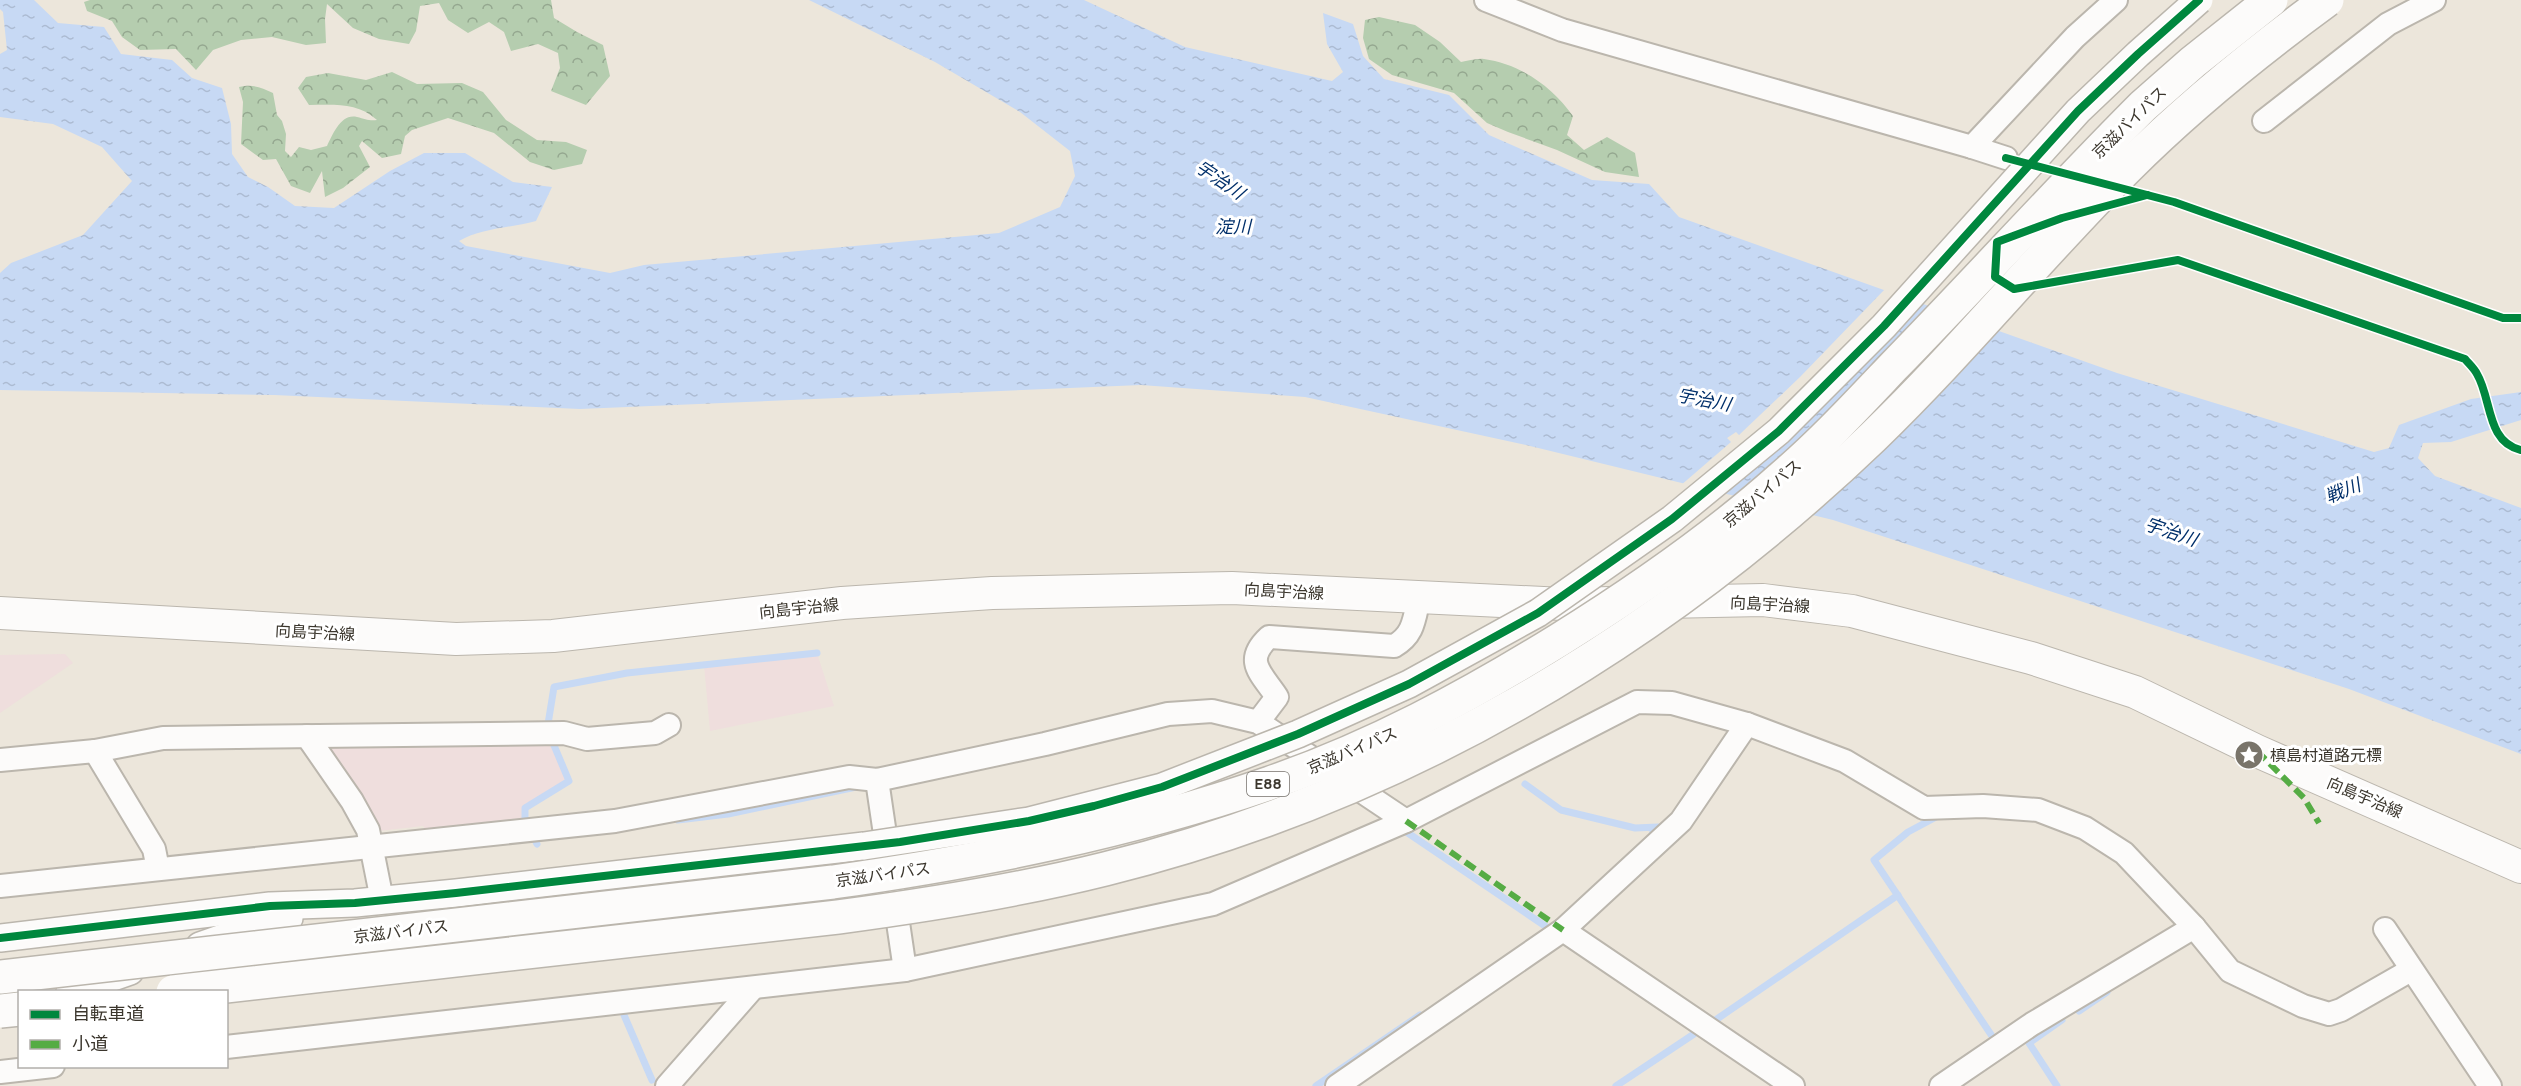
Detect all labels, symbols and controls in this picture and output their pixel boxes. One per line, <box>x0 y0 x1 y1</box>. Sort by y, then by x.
street label: 京滋バイパス <box>2087 81 2171 163</box>
water label: 宇治川 <box>1191 154 1251 205</box>
water label: 淀川 <box>1215 214 1253 238</box>
water label: 宇治川 <box>1675 382 1735 416</box>
street label: 京滋バイパス <box>1718 454 1806 532</box>
water label: 戦川 <box>2321 471 2366 508</box>
water label: 宇治川 <box>2142 511 2203 552</box>
street label: 向島宇治線 <box>1243 578 1325 604</box>
street label: 向島宇治線 <box>1729 591 1811 617</box>
street label: 向島宇治線 <box>758 593 840 623</box>
street label: 向島宇治線 <box>274 619 356 645</box>
street label: 京滋バイパス <box>1304 721 1400 779</box>
place icon: 槙島村道路元標 <box>2233 739 2265 771</box>
place label: 槙島村道路元標 <box>2270 744 2382 766</box>
street label: 向島宇治線 <box>2324 771 2406 823</box>
road number: E88 <box>1247 772 1289 796</box>
street label: 京滋バイパス <box>834 856 932 892</box>
street label: 京滋バイパス <box>352 914 450 948</box>
legend <box>18 990 228 1068</box>
text: 自転車道 <box>72 1001 144 1025</box>
text: 小道 <box>72 1031 108 1055</box>

